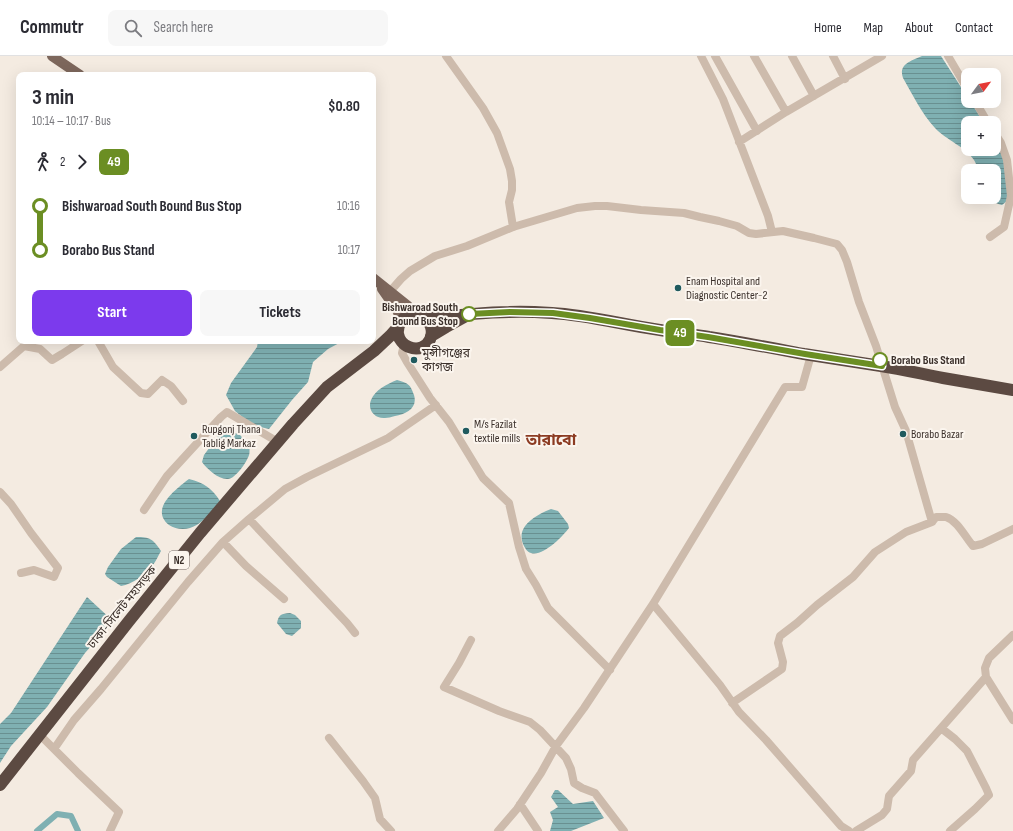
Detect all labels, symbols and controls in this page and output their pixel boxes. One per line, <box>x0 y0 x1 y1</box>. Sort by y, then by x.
search box <box>108 10 388 46</box>
text: Commutr <box>20 16 84 39</box>
icon: search <box>122 17 144 39</box>
text: Search here <box>154 18 213 37</box>
text: Home <box>814 19 842 36</box>
text: Map <box>864 19 883 36</box>
text: About <box>905 19 933 36</box>
text: Contact <box>955 19 993 36</box>
north arrow <box>961 68 1001 108</box>
map controls <box>961 68 1001 204</box>
text: 3 min <box>32 84 74 111</box>
text: $0.80 <box>328 97 360 116</box>
text: 10:14 – 10:17 · Bus <box>32 113 111 129</box>
button: + <box>961 116 1001 156</box>
icon: walk <box>32 151 54 173</box>
icon: forward <box>71 151 93 173</box>
text: 49 <box>107 153 121 170</box>
text: 2 <box>60 154 65 170</box>
button: − <box>961 164 1001 204</box>
text: Bishwaroad South Bound Bus Stop <box>62 197 242 216</box>
text: 10:16 <box>337 198 360 214</box>
text: Borabo Bus Stand <box>62 241 154 260</box>
text: 10:17 <box>338 242 360 258</box>
place label: Enam Hospital and Diagnostic Center-2 <box>686 274 768 303</box>
marker: Enam Hospital and Diagnostic Center-2 <box>673 283 683 293</box>
button: Start <box>32 290 192 336</box>
button: Tickets <box>200 290 360 336</box>
place label: Bishwaroad South Bound Bus Stop <box>382 300 458 329</box>
marker: Bishwaroad South Bound Bus Stop <box>461 306 477 322</box>
line badge: 49 <box>662 320 698 346</box>
text: 49 <box>673 324 687 341</box>
place label: মুন্সীগঞ্জের কাগজ <box>421 345 471 375</box>
marker: Borabo Bus Stand <box>872 352 888 368</box>
place label: Borabo Bus Stand <box>891 353 965 368</box>
marker: মুন্সীগঞ্জের কাগজ <box>409 355 419 365</box>
place label: M/s Fazilat textile mills <box>474 417 520 446</box>
place label: Rupgonj Thana Tablig Markaz <box>202 422 261 451</box>
marker: M/s Fazilat textile mills <box>461 426 471 436</box>
place label: Borabo Bazar <box>911 427 964 442</box>
marker: Borabo Bazar <box>898 429 908 439</box>
marker: Rupgonj Thana Tablig Markaz <box>189 431 199 441</box>
district label: তারাবো <box>525 431 577 450</box>
road number: N2 <box>169 551 189 569</box>
street label: ঢাকা-সিলেট মহাসড়ক <box>83 562 160 652</box>

